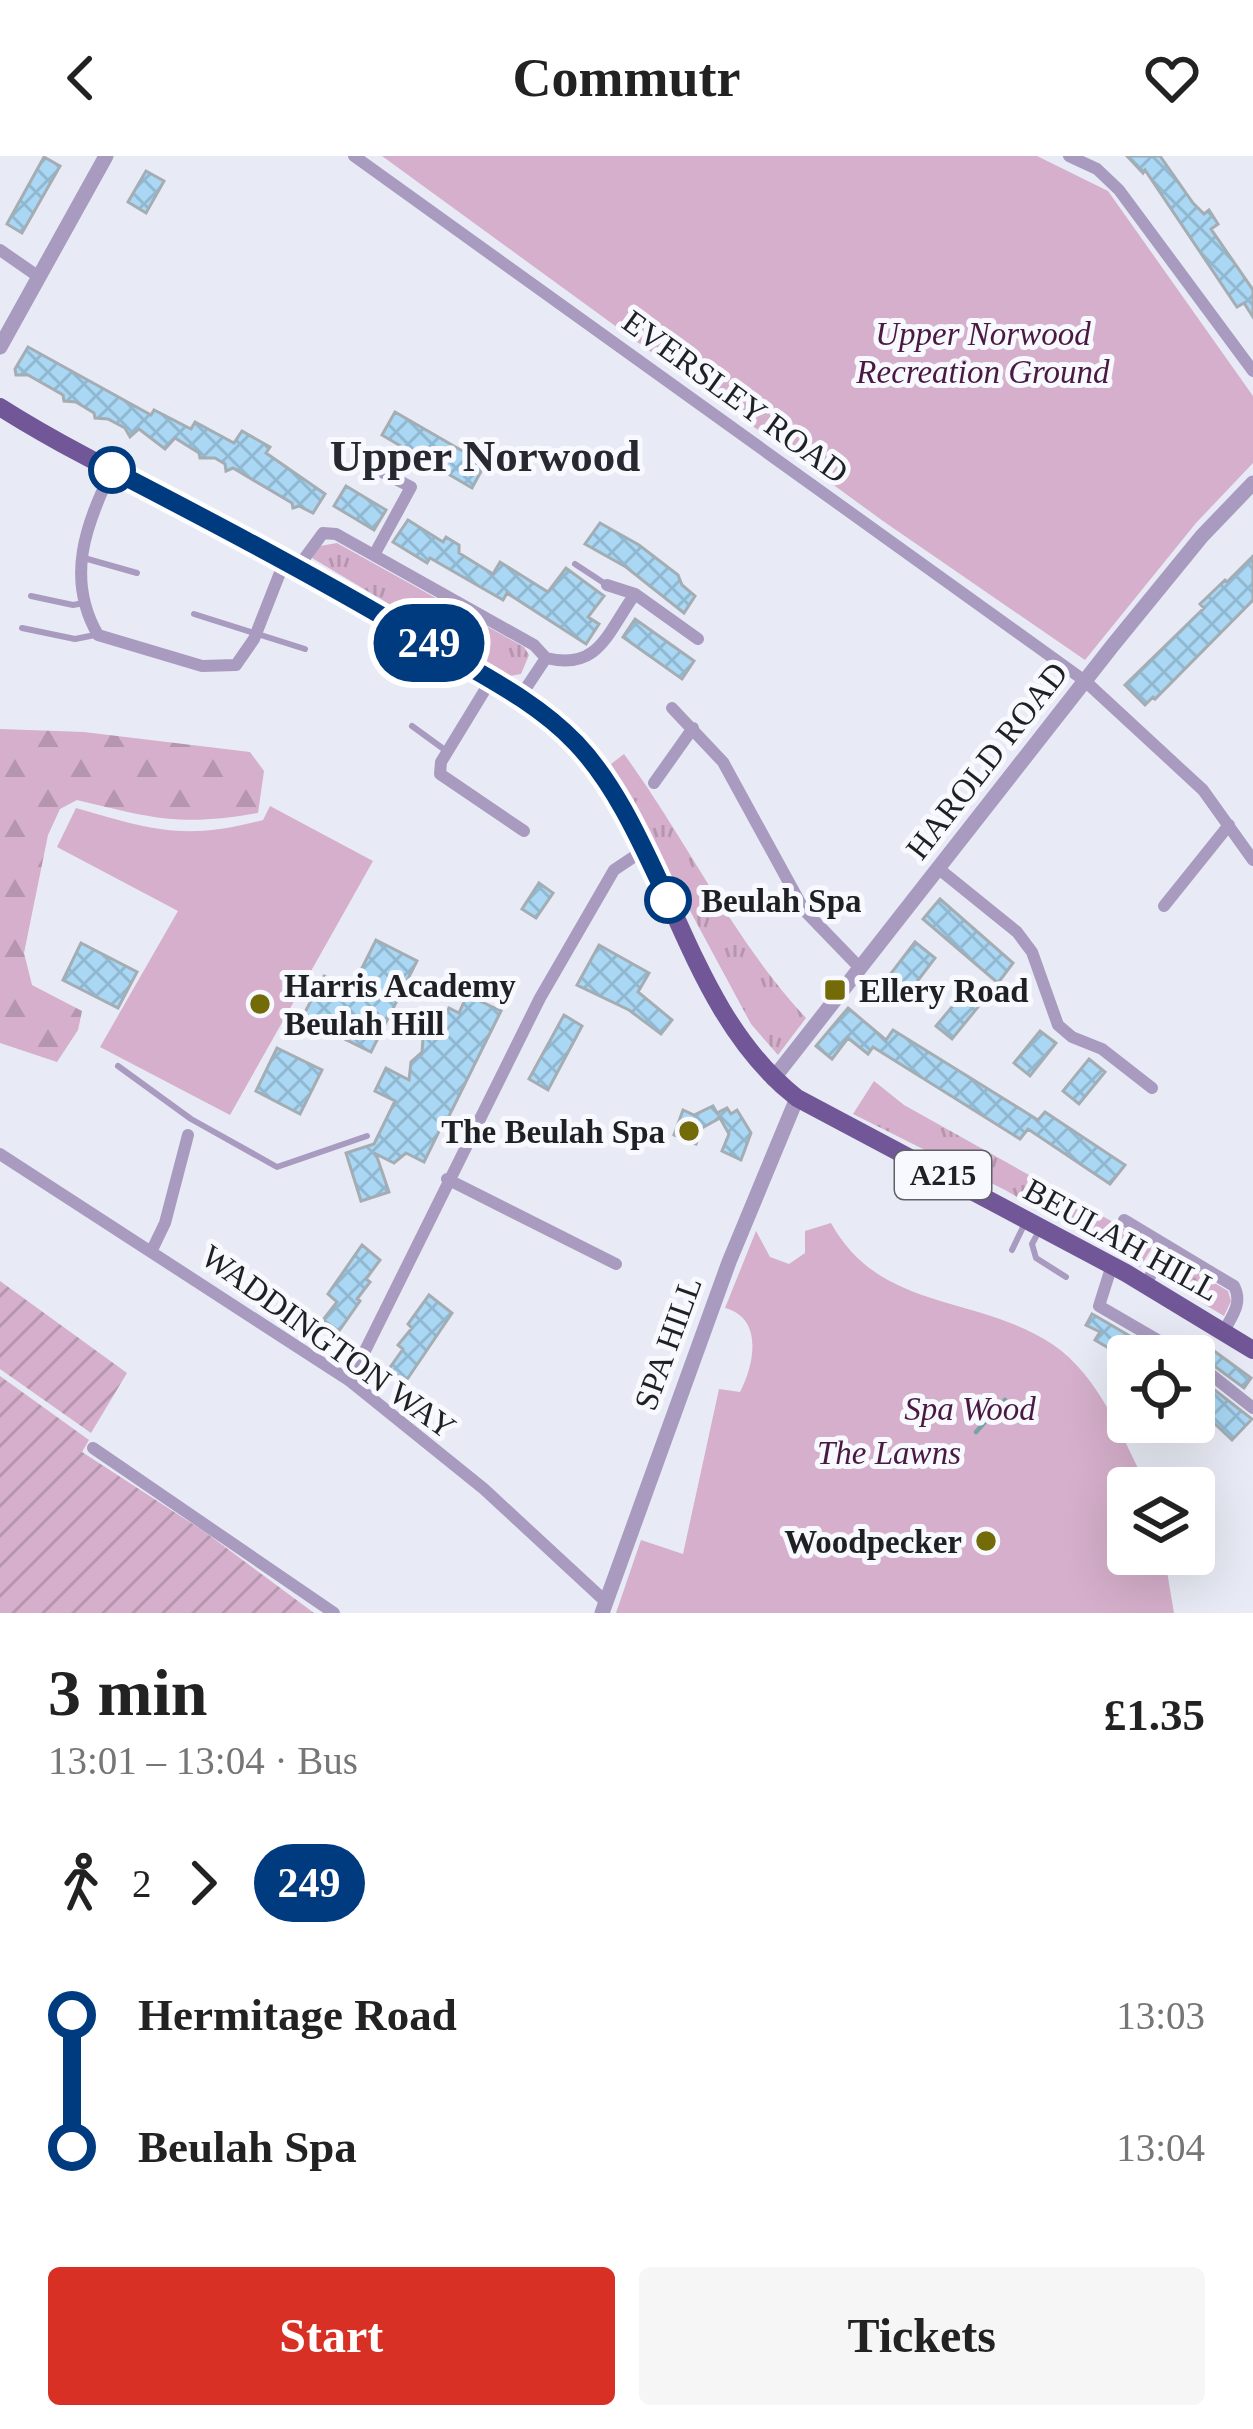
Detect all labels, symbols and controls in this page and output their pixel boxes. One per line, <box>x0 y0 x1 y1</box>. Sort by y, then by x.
icon: back <box>48 45 114 111</box>
icon: heart <box>1139 45 1205 111</box>
text: Commutr <box>513 48 740 108</box>
street label: EVERSLEY ROAD <box>616 303 855 490</box>
park label: Upper Norwood Recreation Ground <box>855 316 1110 390</box>
district label: Upper Norwood <box>330 431 640 481</box>
unlabelled marker <box>90 448 134 492</box>
line badge: 249 <box>360 604 498 682</box>
text: 249 <box>398 620 461 666</box>
street label: HAROLD ROAD <box>899 655 1075 866</box>
marker: Beulah Spa <box>646 878 690 922</box>
place label: Beulah Spa <box>701 883 862 919</box>
place label: Harris Academy Beulah Hill <box>284 968 516 1042</box>
place label: Ellery Road <box>859 973 1029 1009</box>
marker: Ellery Road <box>822 977 848 1003</box>
marker: Harris Academy Beulah Hill <box>247 991 273 1017</box>
place label: The Beulah Spa <box>441 1114 665 1150</box>
marker: The Beulah Spa <box>676 1118 702 1144</box>
road number: A215 <box>895 1151 991 1199</box>
street label: BEULAH HILL <box>1018 1171 1225 1308</box>
street label: WADDINGTON WAY <box>195 1238 462 1446</box>
street label: SPA HILL <box>627 1272 709 1415</box>
map controls <box>1107 1335 1215 1575</box>
button: locate <box>1107 1335 1215 1443</box>
park label: Spa Wood <box>904 1391 1036 1427</box>
park label: The Lawns <box>817 1435 961 1471</box>
button: layers <box>1107 1467 1215 1575</box>
place label: Woodpecker <box>784 1524 962 1560</box>
marker: Woodpecker <box>973 1528 999 1554</box>
text: 3 min <box>48 1656 208 1729</box>
text: £1.35 <box>1104 1690 1205 1740</box>
text: 13:01 – 13:04 · Bus <box>48 1739 358 1782</box>
icon: walk <box>48 1850 114 1916</box>
icon: forward <box>170 1850 236 1916</box>
text: 249 <box>278 1860 341 1906</box>
text: 2 <box>132 1862 152 1905</box>
text: Hermitage Road <box>138 1990 457 2040</box>
text: 13:03 <box>1116 1994 1205 2037</box>
text: Beulah Spa <box>138 2122 357 2172</box>
text: 13:04 <box>1116 2126 1205 2169</box>
button: Start <box>48 2267 615 2405</box>
button: Tickets <box>639 2267 1205 2405</box>

